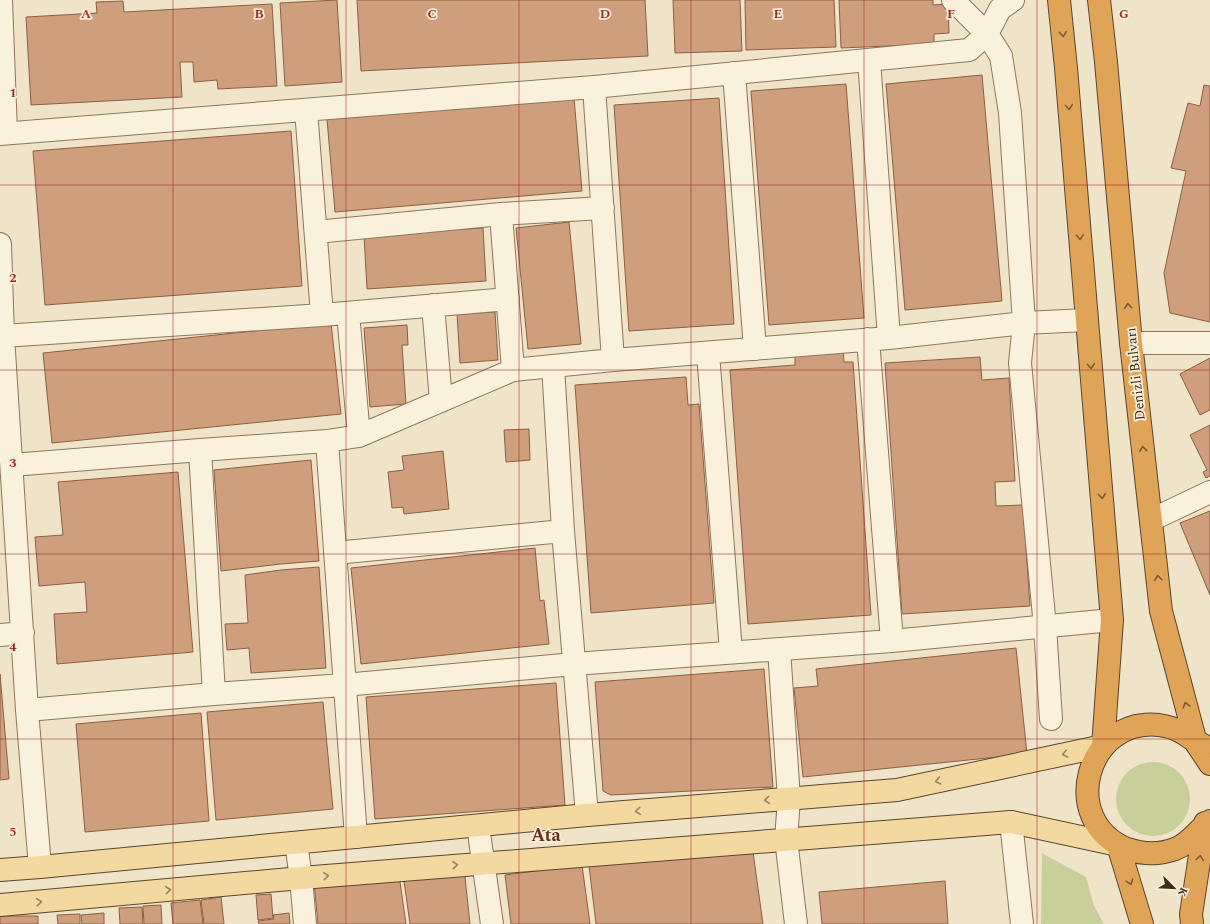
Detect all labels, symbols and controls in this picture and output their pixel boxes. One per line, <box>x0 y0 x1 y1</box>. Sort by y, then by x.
text: A <box>81 4 91 24</box>
text: B <box>254 4 264 24</box>
text: C <box>427 4 437 24</box>
text: D <box>600 4 610 24</box>
text: E <box>774 4 783 24</box>
text: F <box>947 4 955 24</box>
text: G <box>1119 4 1129 24</box>
one-way arrow <box>1058 31 1067 37</box>
text: 1 <box>9 83 17 103</box>
one-way arrow <box>1065 104 1074 110</box>
one-way arrow <box>1075 233 1084 240</box>
text: 2 <box>9 268 17 288</box>
one-way arrow <box>1124 303 1133 309</box>
street label: Denizli Bulvarı <box>1120 326 1151 421</box>
one-way arrow <box>1086 363 1095 369</box>
one-way arrow <box>1139 446 1148 452</box>
text: 3 <box>9 453 17 473</box>
one-way arrow <box>1097 493 1106 499</box>
one-way arrow <box>1153 575 1162 582</box>
text: 4 <box>9 637 17 657</box>
one-way arrow <box>1182 702 1191 709</box>
one-way arrow <box>1062 750 1068 758</box>
one-way arrow <box>935 777 941 785</box>
one-way arrow <box>764 796 770 805</box>
one-way arrow <box>635 806 641 815</box>
text: 5 <box>9 822 17 842</box>
district label: Ata <box>531 822 562 849</box>
one-way arrow <box>1195 855 1204 861</box>
one-way arrow <box>452 861 458 870</box>
north arrow <box>1154 868 1194 908</box>
one-way arrow <box>323 871 329 880</box>
one-way arrow <box>1125 879 1134 886</box>
text: K <box>1173 885 1192 900</box>
one-way arrow <box>165 886 171 895</box>
one-way arrow <box>36 897 42 906</box>

